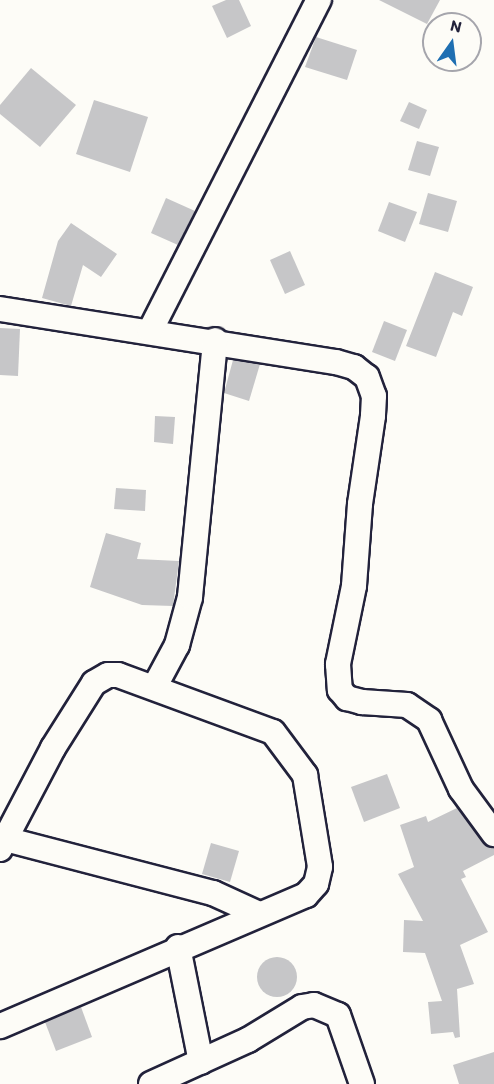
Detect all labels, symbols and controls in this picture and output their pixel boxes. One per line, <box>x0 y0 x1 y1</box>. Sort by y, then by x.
north arrow <box>422 12 482 72</box>
text: N <box>448 15 464 37</box>

